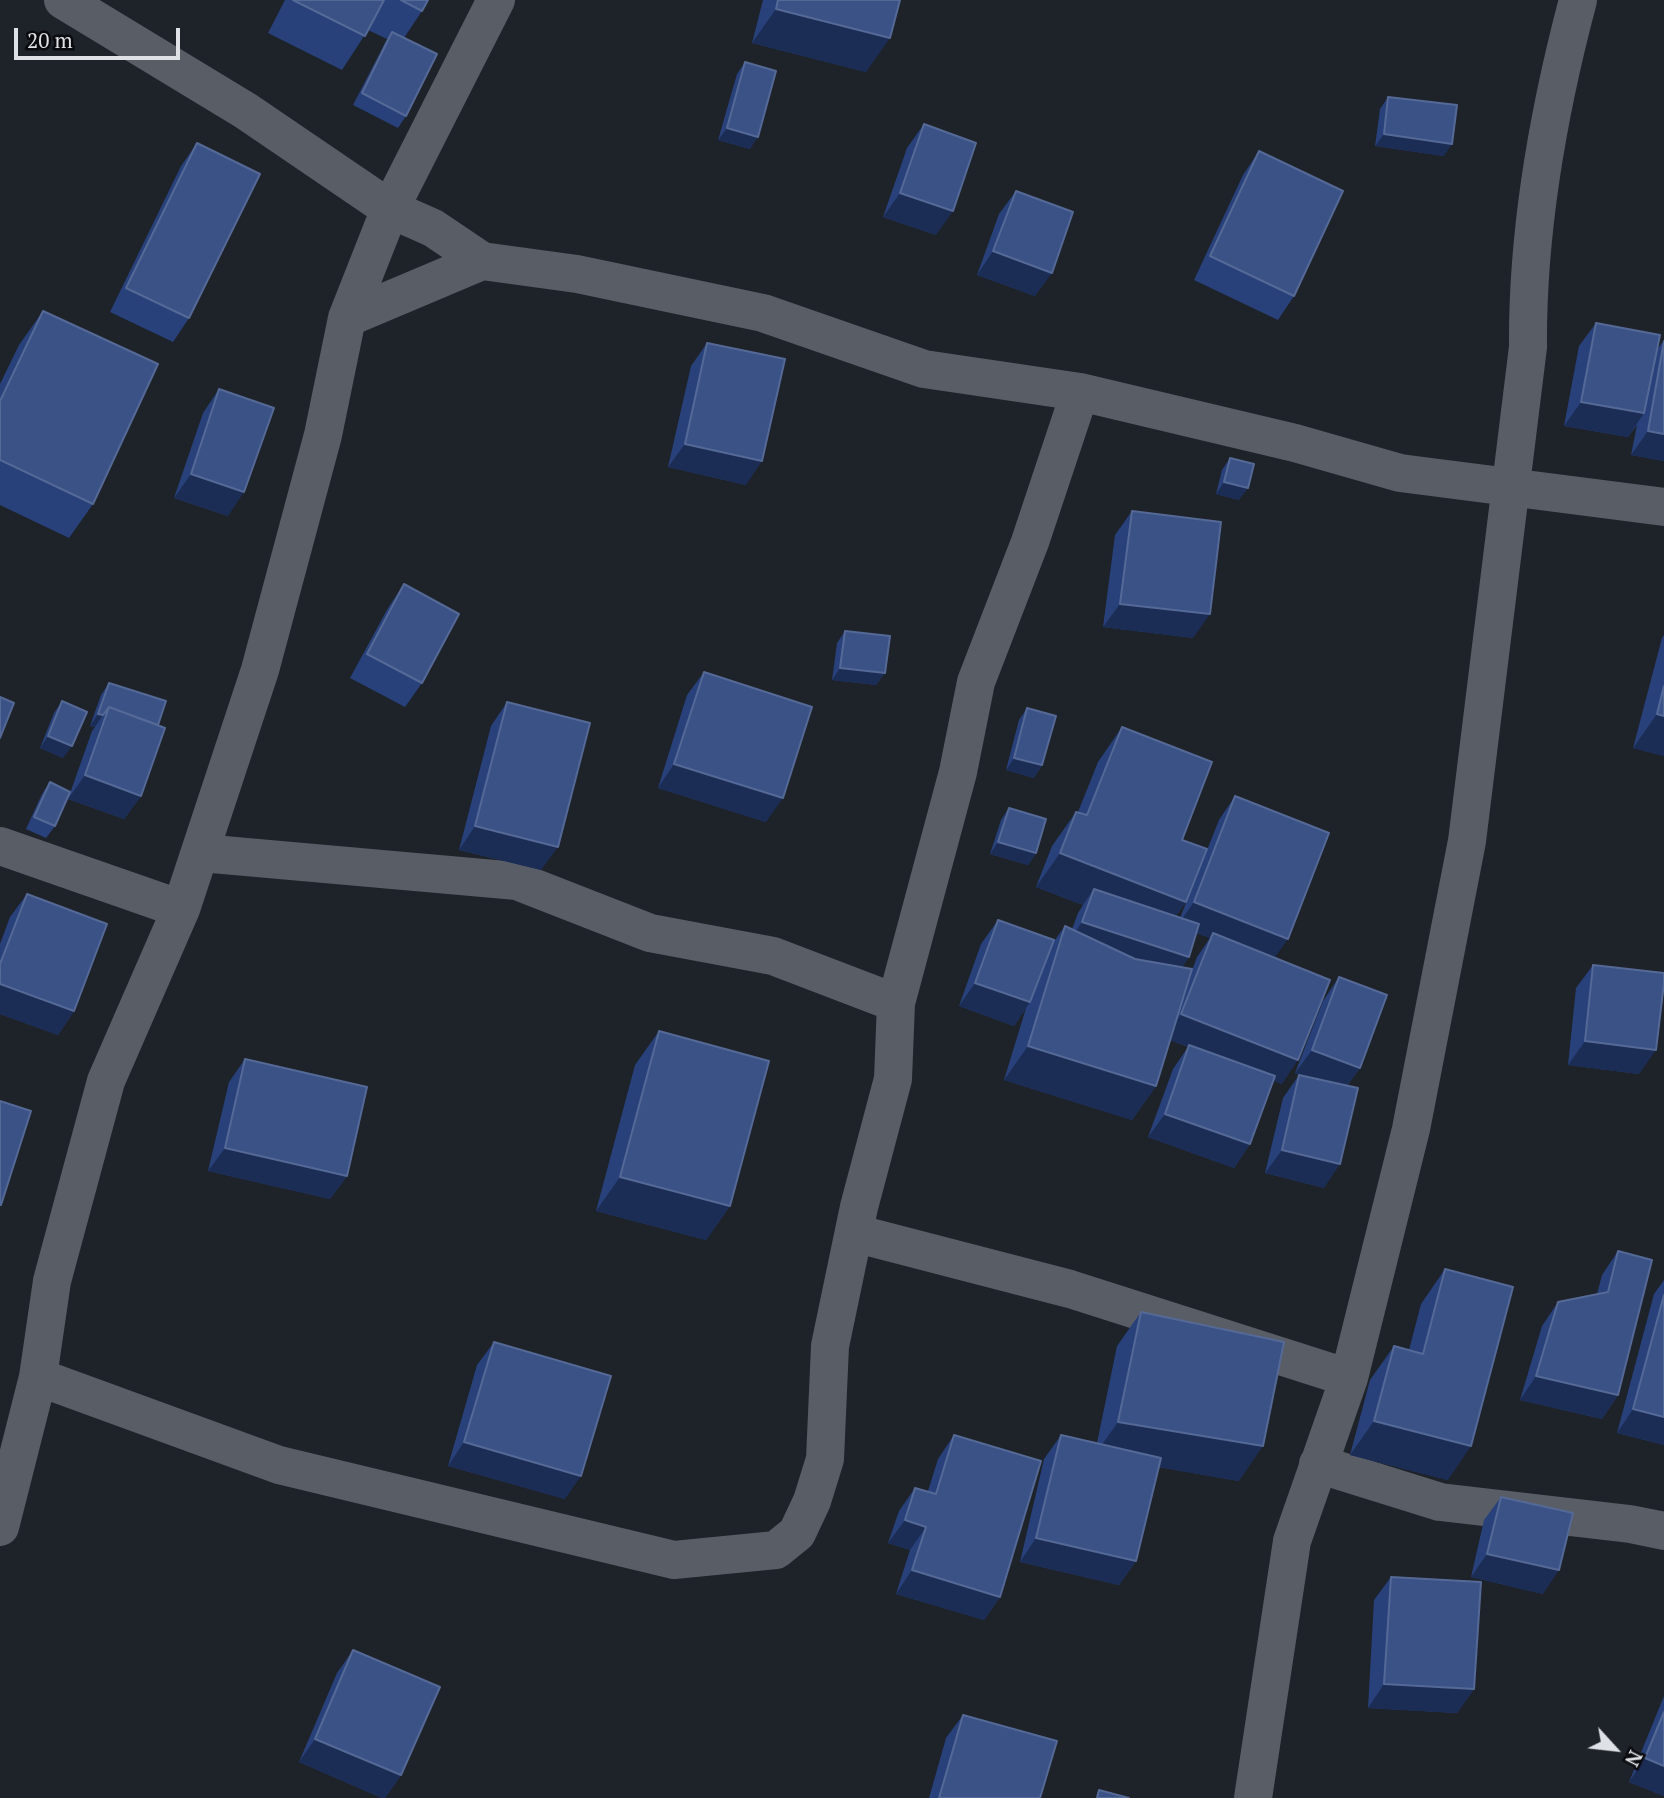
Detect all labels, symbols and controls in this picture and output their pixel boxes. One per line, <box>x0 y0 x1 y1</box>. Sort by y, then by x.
scale bar <box>18 14 184 58</box>
text: 20 m <box>27 26 73 54</box>
north arrow <box>1580 1714 1650 1784</box>
text: N <box>1620 1747 1649 1771</box>

